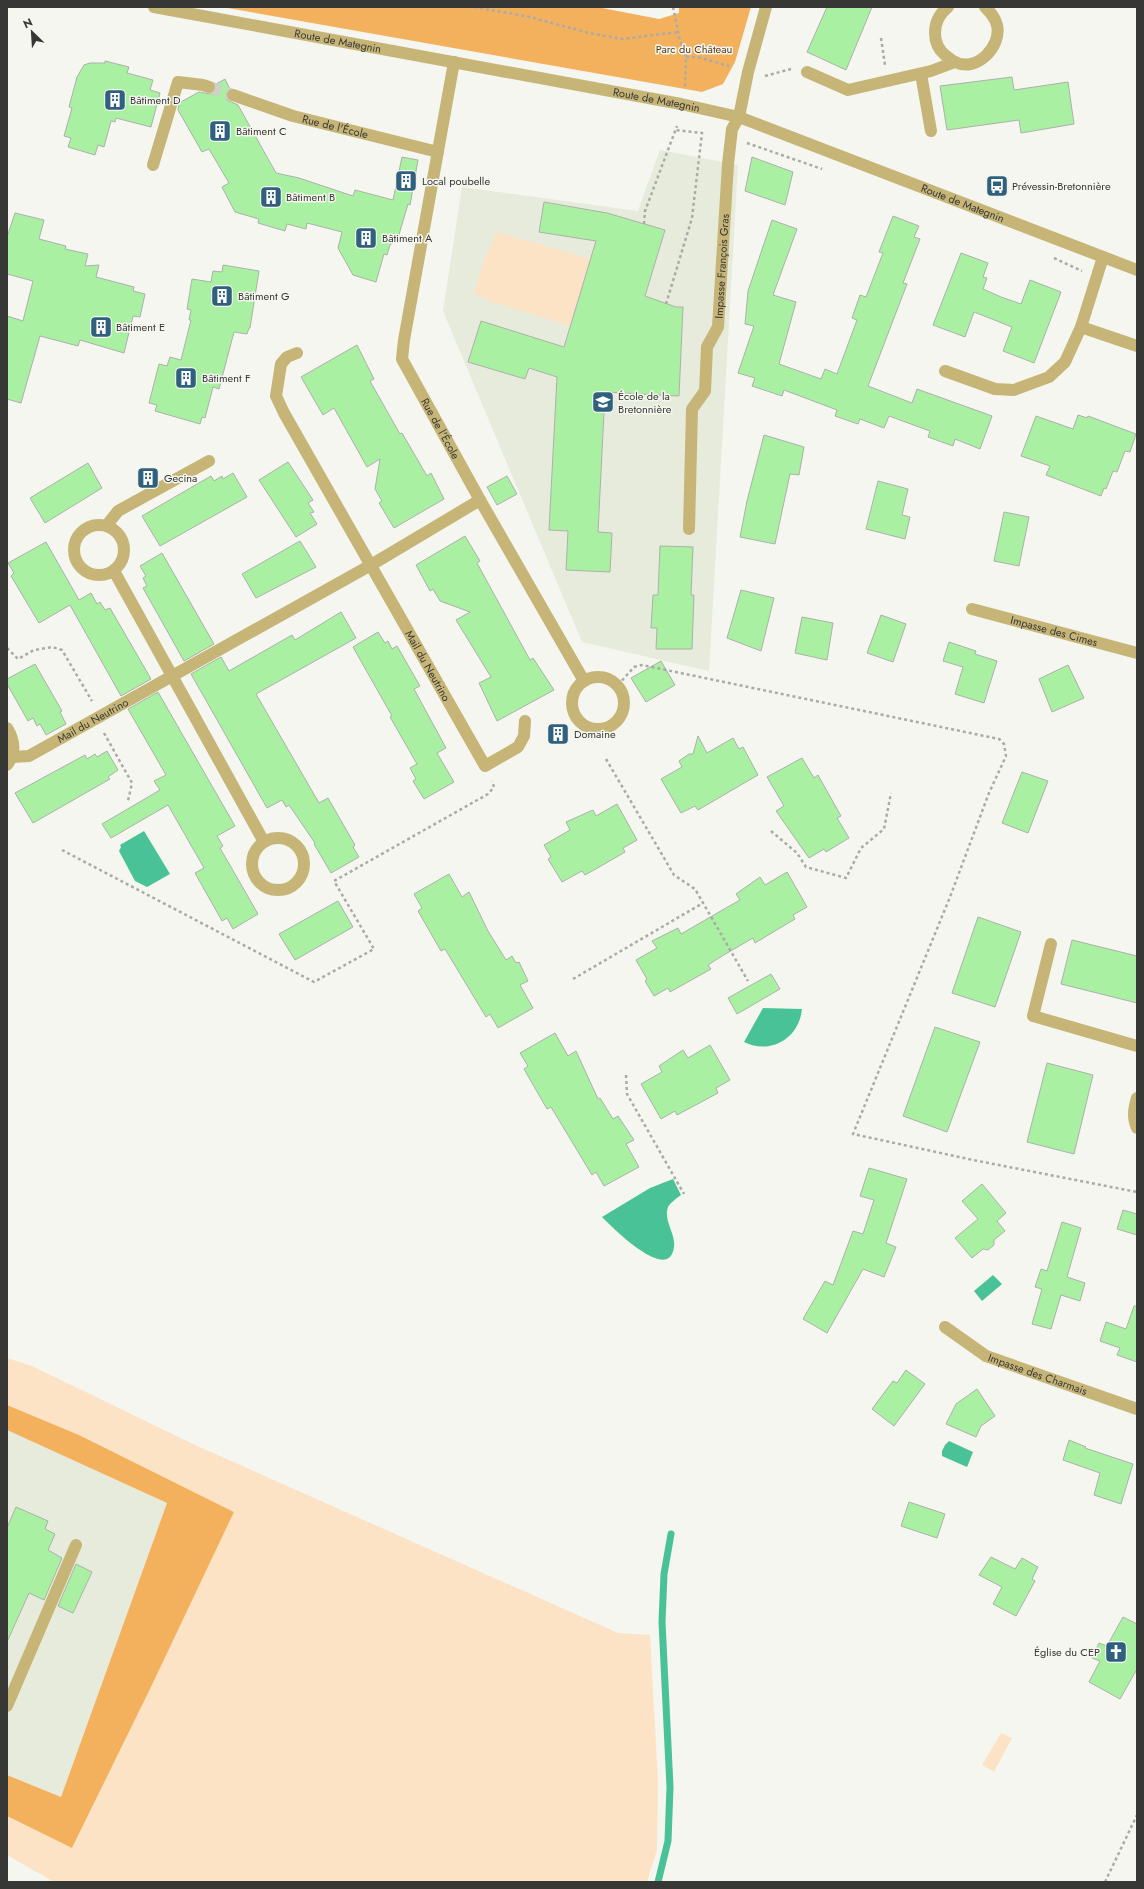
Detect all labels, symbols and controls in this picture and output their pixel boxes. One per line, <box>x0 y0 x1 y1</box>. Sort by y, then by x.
north arrow <box>12 12 52 52</box>
text: N <box>20 14 35 32</box>
street label: Route de Mategnin <box>293 25 383 57</box>
park label: Parc du Château <box>656 41 732 57</box>
street label: Route de Mategnin <box>612 84 701 116</box>
building icon: Bâtiment D <box>102 87 128 113</box>
place label: Bâtiment D <box>130 92 181 108</box>
street label: Rue de l'École <box>301 111 370 142</box>
building icon: Bâtiment C <box>207 118 233 144</box>
place label: Bâtiment C <box>236 123 286 139</box>
building icon: Local poubelle <box>393 168 419 194</box>
place label: Local poubelle <box>422 173 490 189</box>
bus stop icon: Prévessin-Bretonnière <box>984 173 1010 199</box>
place label: Prévessin-Bretonnière <box>1012 178 1111 194</box>
street label: Route de Mategnin <box>919 180 1007 226</box>
building icon: Bâtiment B <box>258 184 284 210</box>
place label: Bâtiment B <box>286 189 335 205</box>
street label: Impasse François Gras <box>711 213 733 319</box>
building icon: Bâtiment A <box>353 225 379 251</box>
place label: Bâtiment A <box>382 230 433 246</box>
building icon: Bâtiment G <box>209 283 235 309</box>
place label: Bâtiment G <box>238 288 290 304</box>
building icon: Bâtiment E <box>88 314 114 340</box>
place label: Bâtiment E <box>116 319 165 335</box>
building icon: Bâtiment F <box>173 365 199 391</box>
place label: Bâtiment F <box>202 370 250 386</box>
place label: École de la Bretonnière <box>618 388 672 417</box>
school or university icon: École de la Bretonnière <box>590 389 616 415</box>
street label: Rue de l'École <box>417 395 464 462</box>
building icon: Gecina <box>135 465 161 491</box>
place label: Gecina <box>164 470 197 486</box>
street label: Impasse des Cimes <box>1009 612 1100 650</box>
street label: Mail du Neutrino <box>401 627 455 704</box>
street label: Mail du Neutrino <box>54 694 131 747</box>
building icon: Domaine <box>545 721 571 747</box>
place label: Domaine <box>574 726 616 742</box>
street label: Impasse des Charmais <box>986 1349 1090 1399</box>
church icon: Église du CEP <box>1103 1639 1129 1665</box>
place label: Église du CEP <box>1034 1644 1100 1660</box>

